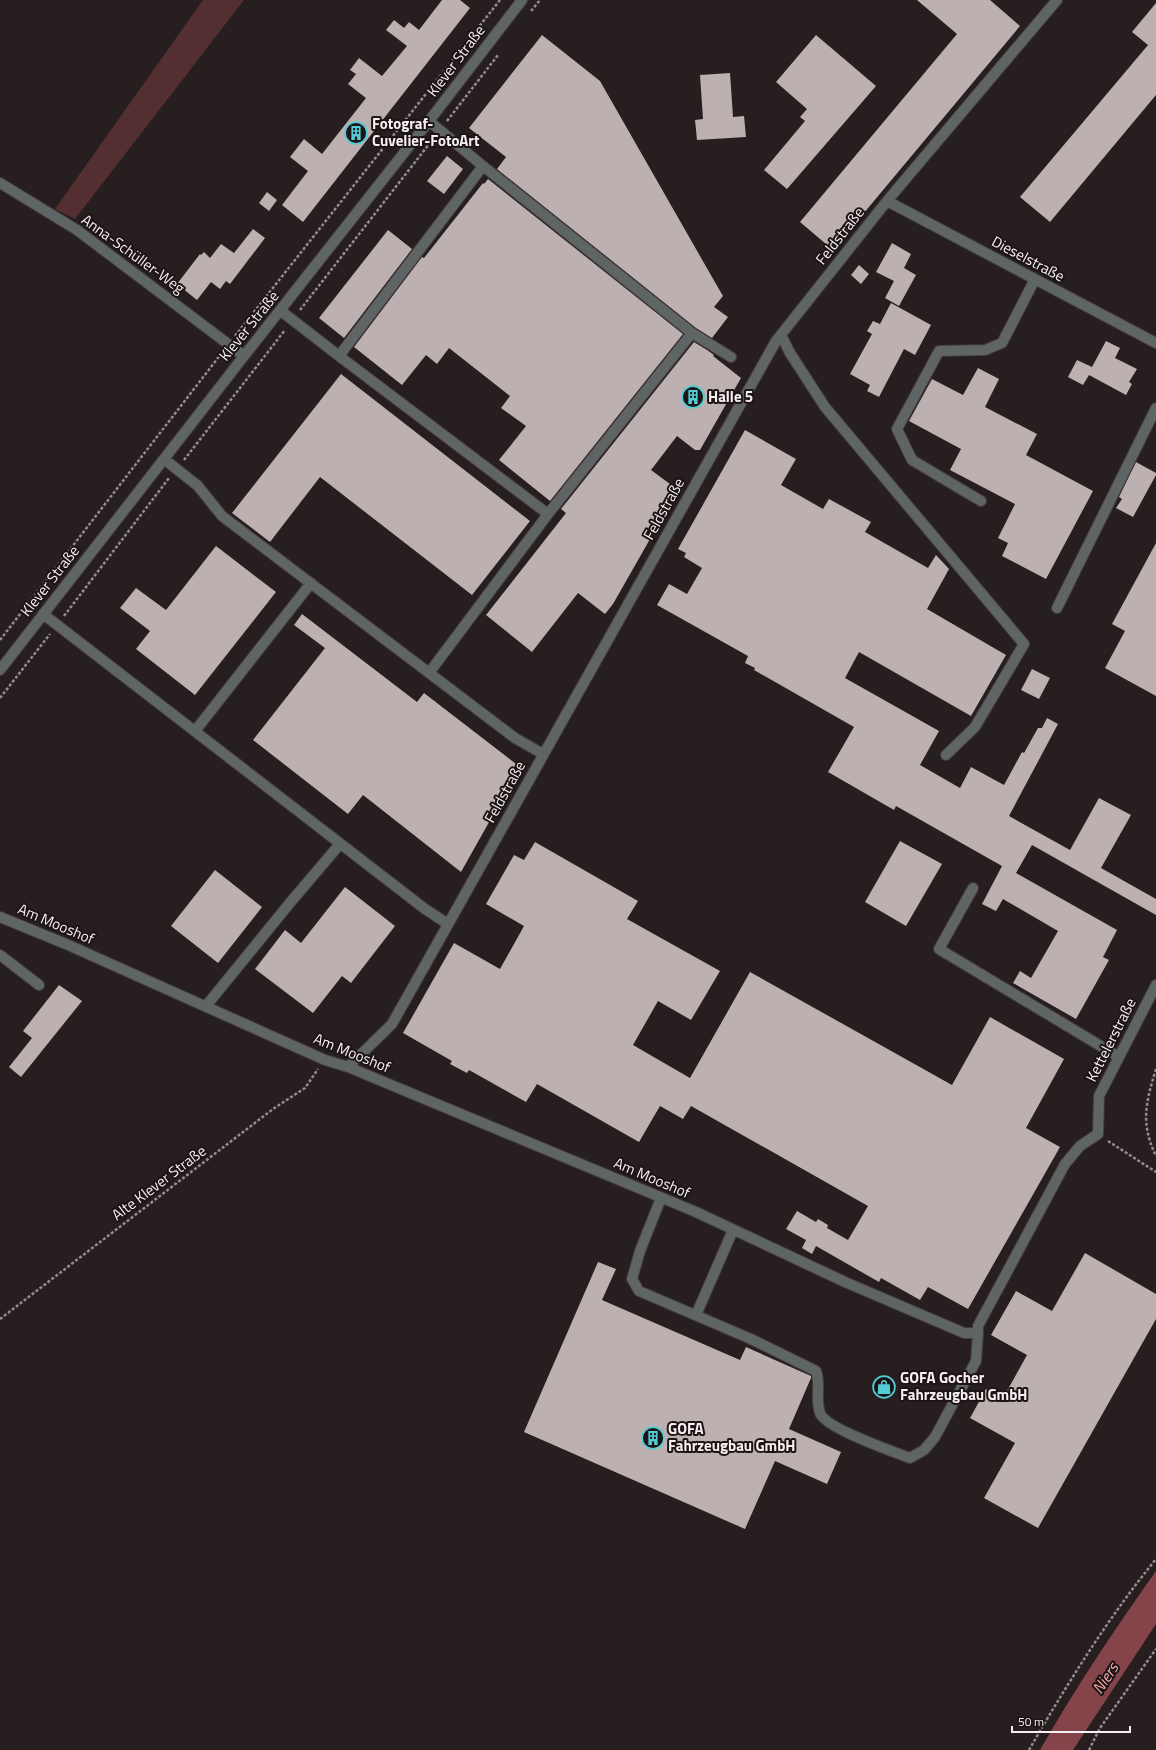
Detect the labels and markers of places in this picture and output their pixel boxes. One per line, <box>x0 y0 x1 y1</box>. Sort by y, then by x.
place label: Fotograf- Cuvelier-FotoArt <box>372 112 480 152</box>
building icon: Fotograf- Cuvelier-FotoArt <box>343 120 369 146</box>
building icon: Halle 5 <box>680 384 706 410</box>
place label: Halle 5 <box>708 385 753 408</box>
place label: GOFA Gocher Fahrzeugbau GmbH <box>900 1366 1027 1406</box>
shop icon: GOFA Gocher Fahrzeugbau GmbH <box>871 1374 897 1400</box>
place label: GOFA Fahrzeugbau GmbH <box>668 1417 795 1457</box>
building icon: GOFA Fahrzeugbau GmbH <box>640 1425 666 1451</box>

